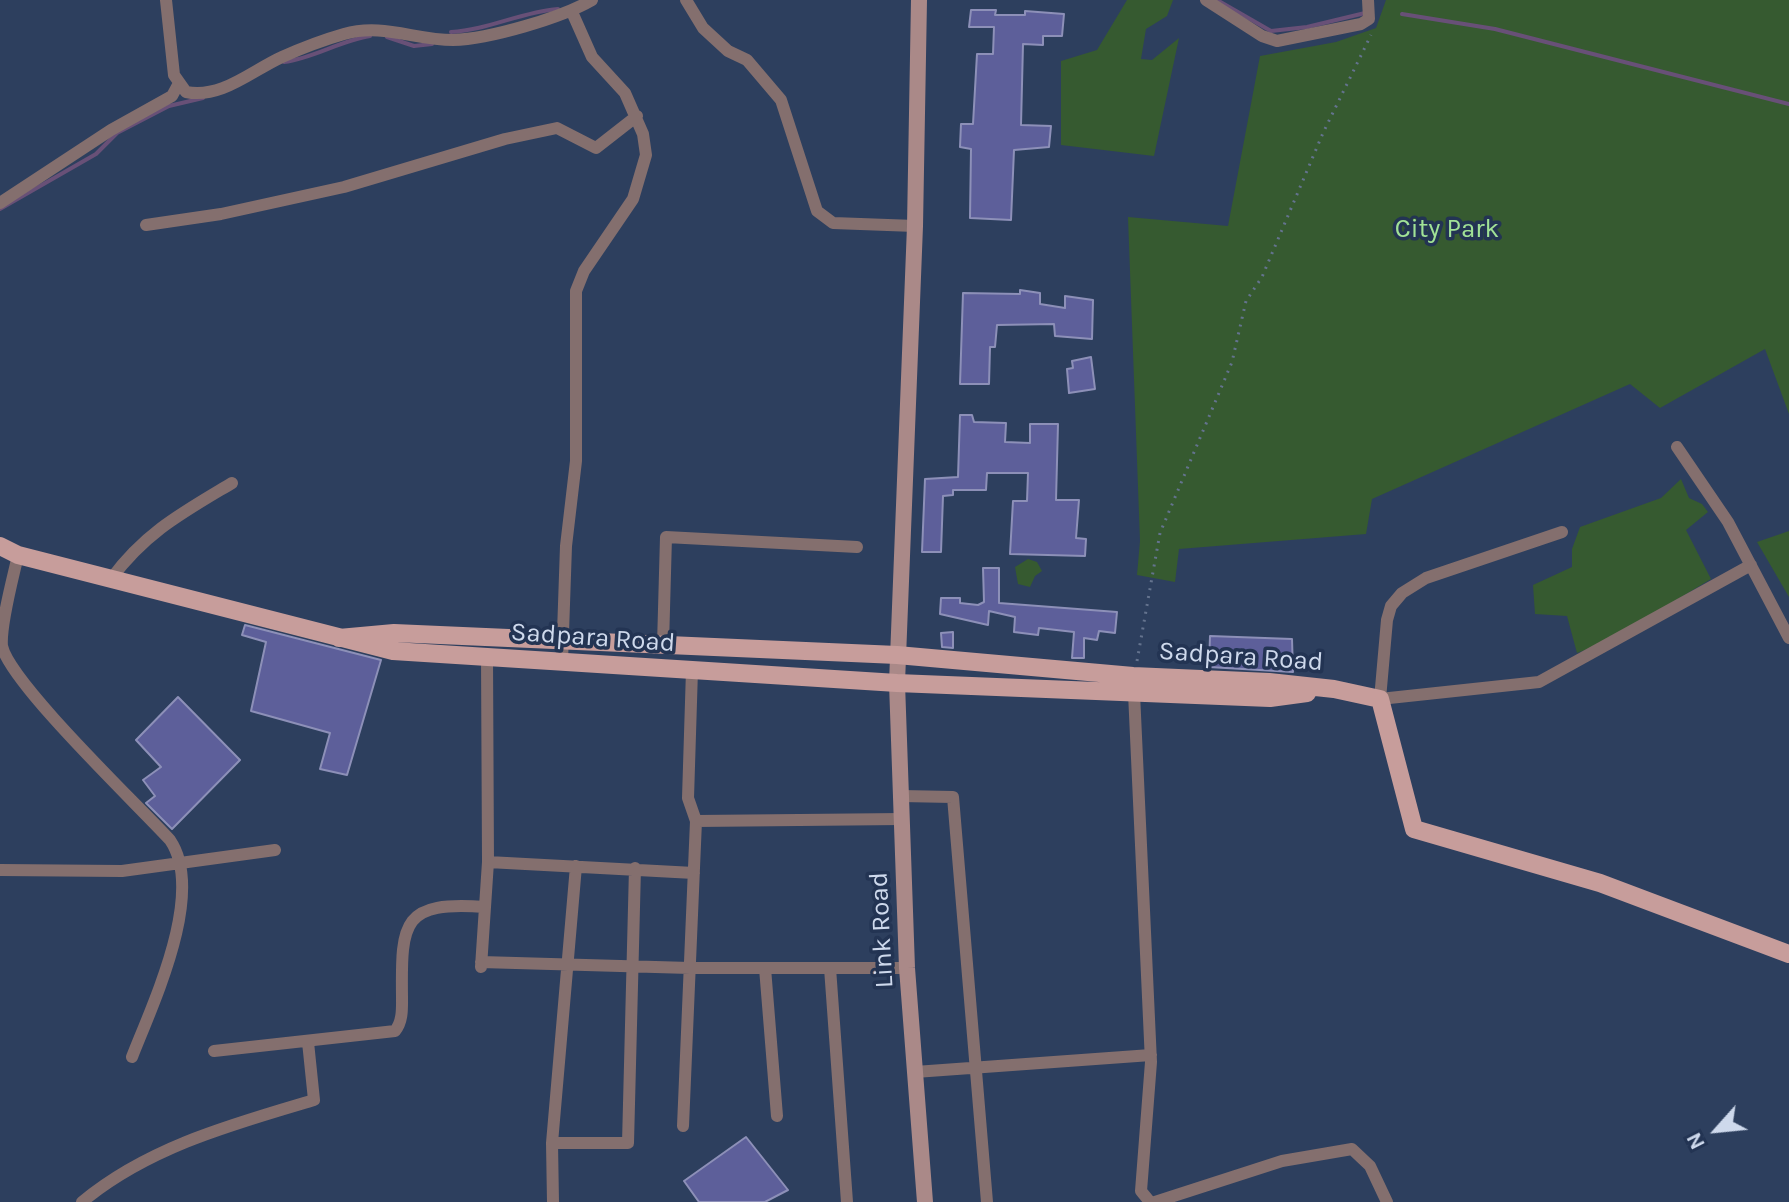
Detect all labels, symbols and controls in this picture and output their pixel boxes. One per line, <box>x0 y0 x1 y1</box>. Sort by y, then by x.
park label: City Park <box>1395 214 1499 246</box>
street label: Sadpara Road <box>510 617 676 659</box>
street label: Sadpara Road <box>1158 636 1324 678</box>
street label: Link Road <box>863 871 901 989</box>
north arrow <box>1677 1090 1757 1170</box>
text: N <box>1680 1128 1711 1154</box>

